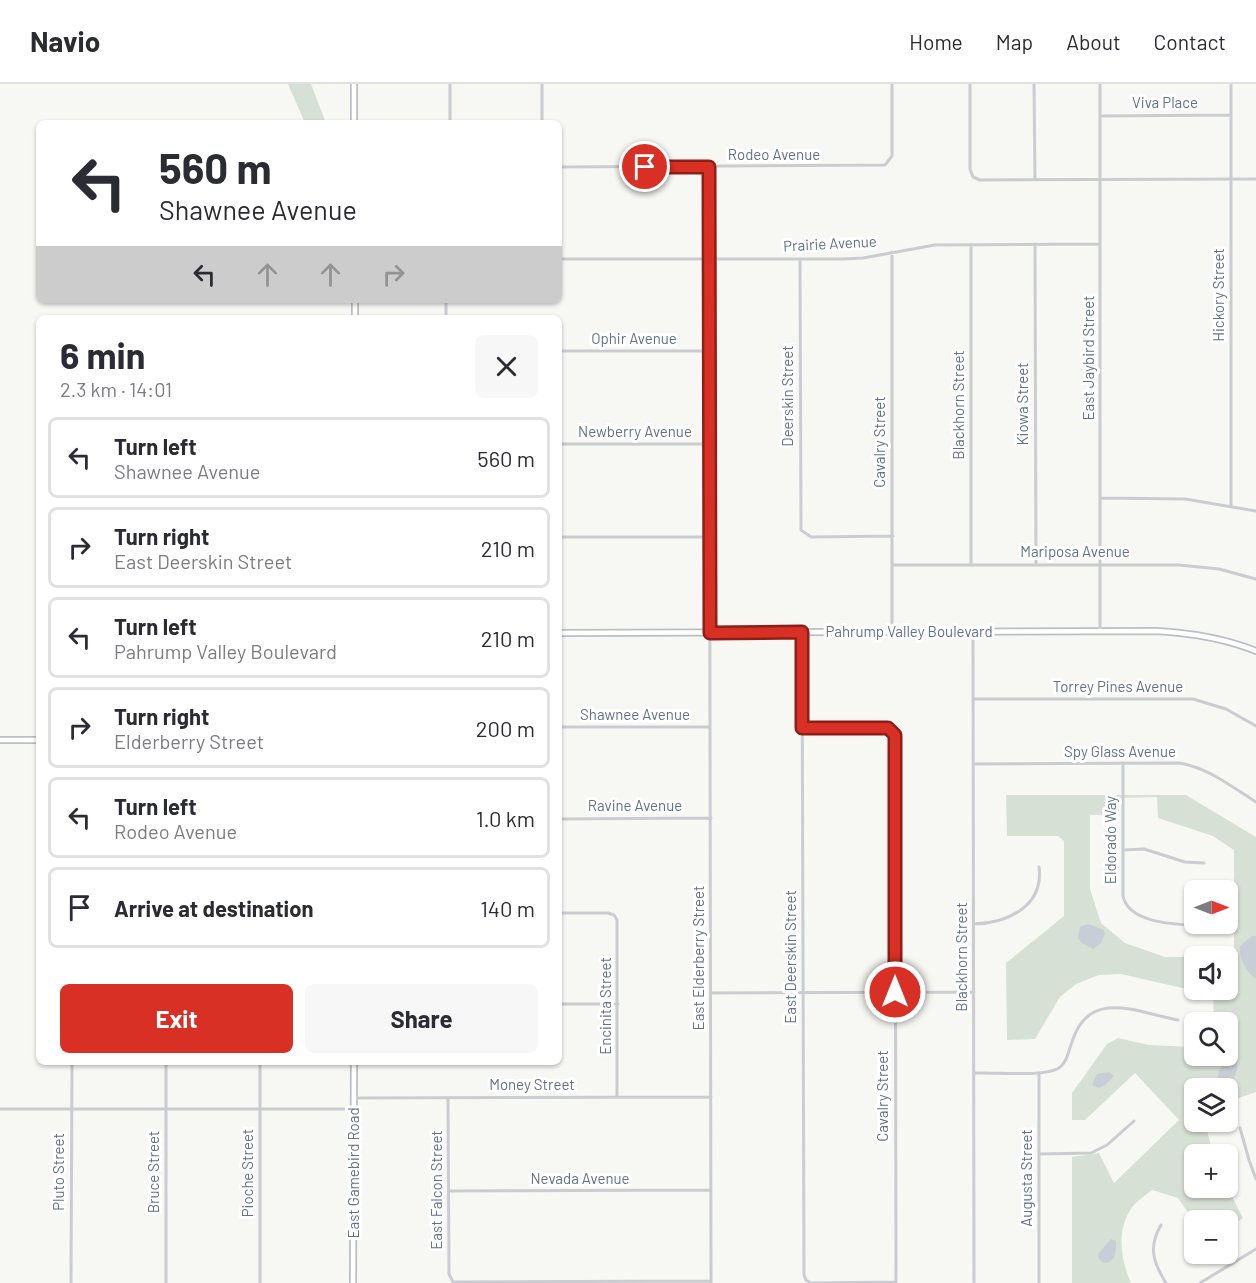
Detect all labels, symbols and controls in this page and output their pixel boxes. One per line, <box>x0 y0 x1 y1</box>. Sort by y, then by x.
text: Navio <box>30 24 100 58</box>
text: Home <box>909 29 963 54</box>
text: Map <box>996 29 1033 54</box>
text: About <box>1066 29 1121 54</box>
text: Contact <box>1154 29 1226 54</box>
street label: Viva Place <box>1132 93 1198 111</box>
pin <box>619 141 670 192</box>
text: 560 m <box>159 142 272 192</box>
icon: left <box>60 144 138 222</box>
street label: Rodeo Avenue <box>728 145 820 163</box>
icon: arrive <box>628 150 661 183</box>
text: Shawnee Avenue <box>159 193 357 225</box>
street label: Prairie Avenue <box>783 232 877 254</box>
street label: Hickory Street <box>1209 248 1227 342</box>
icon: left <box>188 258 221 291</box>
icon: ahead <box>251 258 284 291</box>
icon: ahead <box>314 258 347 291</box>
icon: right <box>377 258 410 291</box>
street label: East Jaybird Street <box>1079 295 1097 421</box>
street label: Ophir Avenue <box>591 329 677 347</box>
text: 6 min <box>60 333 145 376</box>
button: close <box>475 335 538 398</box>
street label: Deerskin Street <box>778 345 796 447</box>
street label: Blackhorn Street <box>949 350 967 460</box>
street label: Kiowa Street <box>1013 362 1031 446</box>
text: 2.3 km · 14:01 <box>60 377 172 401</box>
street label: Cavalry Street <box>870 396 888 488</box>
street label: Newberry Avenue <box>578 422 692 440</box>
text: Turn left <box>114 433 197 459</box>
icon: left <box>63 441 96 474</box>
text: 560 m <box>477 445 535 471</box>
text: Shawnee Avenue <box>114 459 261 483</box>
text: Turn right <box>114 523 209 549</box>
icon: right <box>63 531 96 564</box>
text: 210 m <box>481 535 535 561</box>
street label: Mariposa Avenue <box>1020 542 1130 560</box>
text: East Deerskin Street <box>114 549 292 573</box>
text: Turn left <box>114 613 197 639</box>
icon: left <box>63 621 96 654</box>
street label: Pahrump Valley Boulevard <box>825 622 993 640</box>
text: 210 m <box>481 625 535 651</box>
text: Pahrump Valley Boulevard <box>114 639 337 663</box>
street label: Torrey Pines Avenue <box>1053 677 1183 695</box>
text: Turn right <box>114 703 209 729</box>
street label: Shawnee Avenue <box>580 705 690 723</box>
icon: right <box>63 711 96 744</box>
text: 200 m <box>476 715 535 741</box>
text: Elderberry Street <box>114 729 264 753</box>
street label: Spy Glass Avenue <box>1064 742 1176 760</box>
text: Turn left <box>114 793 197 819</box>
street label: Ravine Avenue <box>588 796 682 814</box>
street label: Eldorado Way <box>1101 796 1119 884</box>
icon: left <box>63 801 96 834</box>
text: 1.0 km <box>476 805 535 831</box>
text: Rodeo Avenue <box>114 819 237 843</box>
north arrow <box>1184 880 1238 934</box>
map controls <box>1184 880 1238 1264</box>
street label: East Elderberry Street <box>689 886 707 1030</box>
street label: East Deerskin Street <box>781 890 799 1024</box>
icon: arrive <box>63 891 96 924</box>
text: Arrive at destination <box>114 895 313 921</box>
text: 140 m <box>480 895 535 921</box>
street label: Blackhorn Street <box>952 902 970 1012</box>
button: sound <box>1184 946 1238 1000</box>
street label: Encinita Street <box>596 957 614 1055</box>
position arrow <box>863 960 927 1024</box>
button: Exit <box>60 984 293 1053</box>
button: Share <box>305 984 538 1053</box>
button: search <box>1184 1012 1238 1066</box>
street label: Cavalry Street <box>873 1050 891 1142</box>
street label: Money Street <box>489 1075 575 1093</box>
button: layers <box>1184 1078 1238 1132</box>
street label: East Gamebird Road <box>344 1107 362 1239</box>
street label: Pioche Street <box>238 1129 256 1217</box>
street label: Augusta Street <box>1017 1129 1035 1227</box>
street label: East Falcon Street <box>427 1130 445 1250</box>
street label: Bruce Street <box>144 1131 162 1213</box>
street label: Pluto Street <box>49 1133 67 1211</box>
button: + <box>1184 1144 1238 1198</box>
street label: Nevada Avenue <box>530 1169 630 1187</box>
button: − <box>1184 1210 1238 1264</box>

